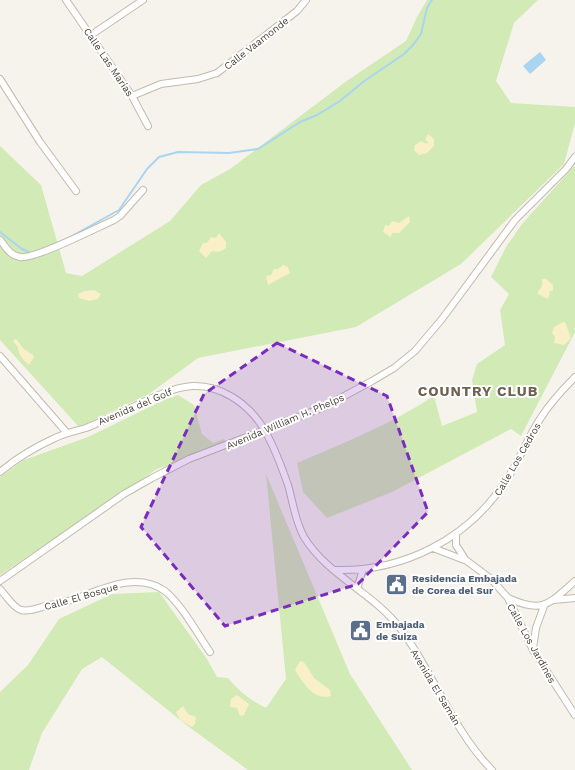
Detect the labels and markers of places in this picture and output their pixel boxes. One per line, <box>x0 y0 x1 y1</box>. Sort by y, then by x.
public building icon: Residencia Embajada de Corea del Sur <box>384 571 410 597</box>
place label: Residencia Embajada de Corea del Sur <box>412 573 517 596</box>
public building icon: Embajada de Suiza <box>348 617 374 643</box>
place label: Embajada de Suiza <box>376 619 425 642</box>

